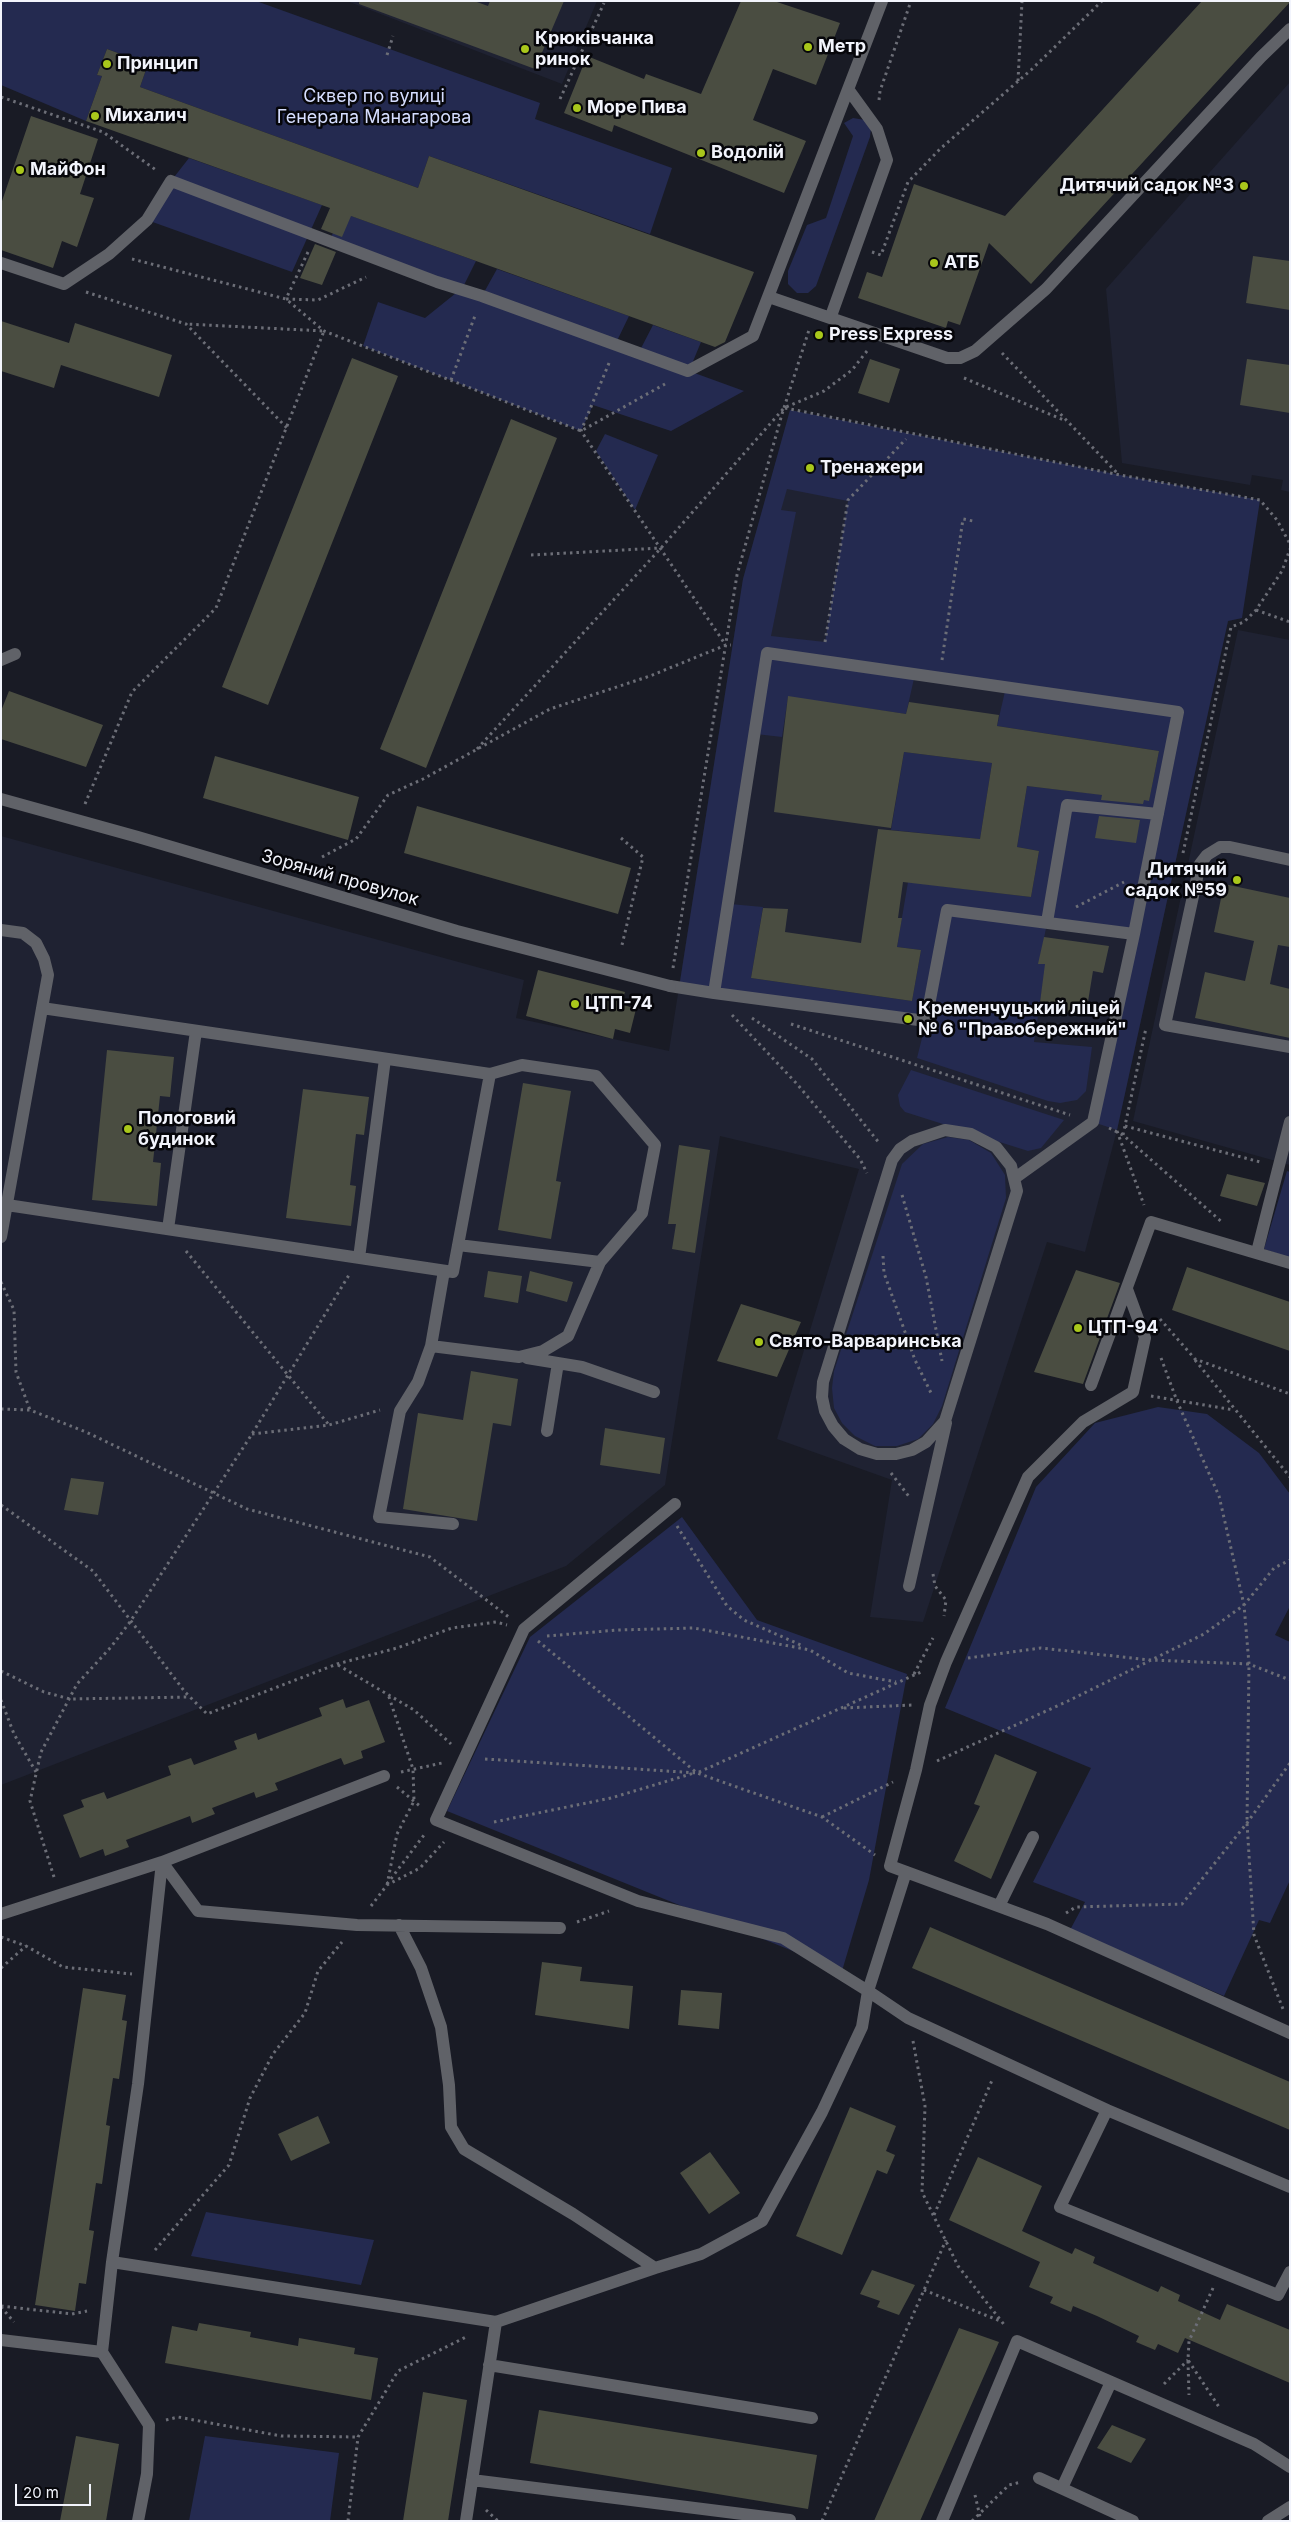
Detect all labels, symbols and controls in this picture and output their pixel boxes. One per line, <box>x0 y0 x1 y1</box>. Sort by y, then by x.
place label: Крюківчанка ринок <box>535 28 654 70</box>
place label: Метр <box>818 36 866 58</box>
marker: Метр <box>802 41 814 53</box>
marker: Крюківчанка ринок <box>519 43 531 55</box>
place label: Принцип <box>117 53 198 75</box>
marker: Принцип <box>101 58 113 70</box>
park label: Сквер по вулиці Генерала Манагарова <box>277 86 471 128</box>
place label: Море Пива <box>587 97 687 119</box>
marker: Море Пива <box>571 102 583 114</box>
place label: Михалич <box>105 105 187 127</box>
marker: Михалич <box>89 110 101 122</box>
place label: Водолій <box>711 142 784 164</box>
marker: Водолій <box>695 147 707 159</box>
place label: МайФон <box>30 159 106 181</box>
marker: МайФон <box>14 164 26 176</box>
place label: Дитячий садок №3 <box>1060 175 1234 197</box>
marker: Дитячий садок №3 <box>1238 180 1250 192</box>
place label: АТБ <box>944 252 979 274</box>
marker: АТБ <box>928 257 940 269</box>
place label: Press Express <box>829 324 953 346</box>
marker: Press Express <box>813 329 825 341</box>
place label: Тренажери <box>820 457 923 479</box>
marker: Тренажери <box>804 462 816 474</box>
street label: Зоряний провулок <box>259 845 421 911</box>
place label: Дитячий садок №59 <box>1125 859 1227 902</box>
marker: Дитячий садок №59 <box>1231 874 1243 886</box>
place label: ЦТП-74 <box>585 993 653 1015</box>
marker: ЦТП-74 <box>569 998 581 1010</box>
place label: Кременчуцький ліцей № 6 "Правобережний" <box>918 998 1127 1040</box>
marker: Кременчуцький ліцей № 6 "Правобережний" <box>902 1013 914 1025</box>
place label: Пологовий будинок <box>138 1108 236 1150</box>
marker: Пологовий будинок <box>122 1123 134 1135</box>
place label: ЦТП-94 <box>1088 1317 1158 1339</box>
marker: ЦТП-94 <box>1072 1322 1084 1334</box>
place label: Свято-Варваринська <box>769 1331 962 1353</box>
marker: Свято-Варваринська <box>753 1336 765 1348</box>
scale bar <box>18 2474 94 2506</box>
text: 20 m <box>23 2483 59 2502</box>

